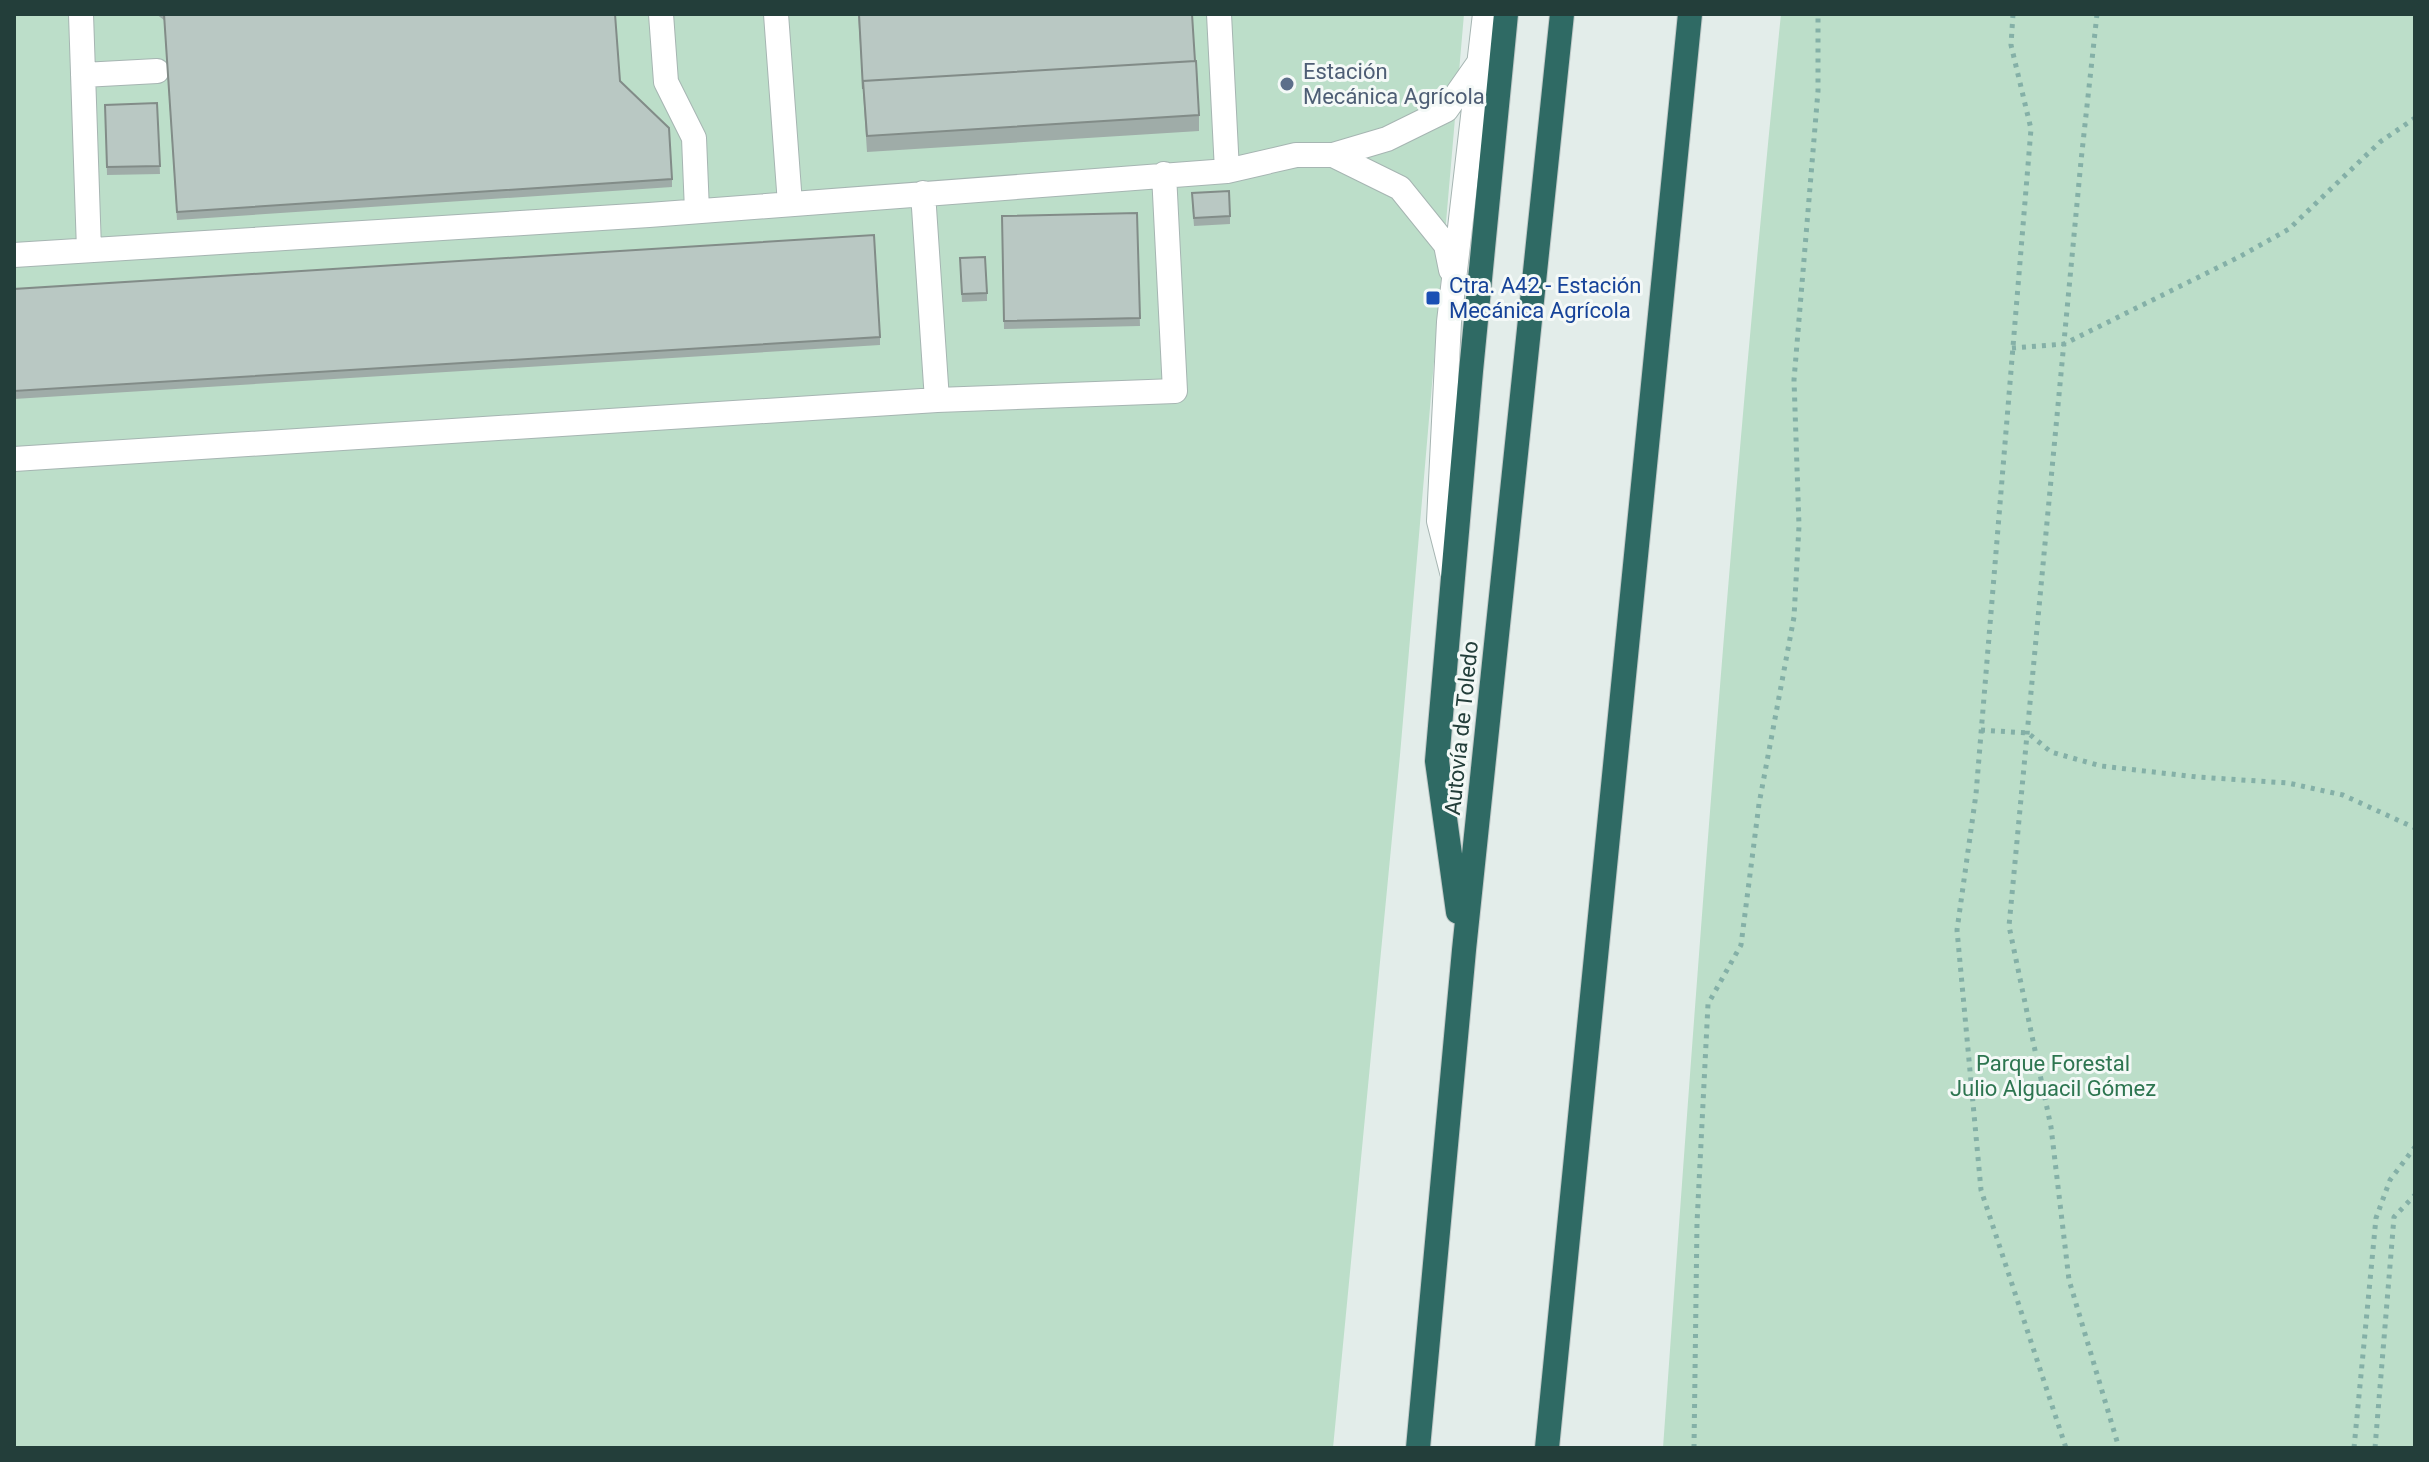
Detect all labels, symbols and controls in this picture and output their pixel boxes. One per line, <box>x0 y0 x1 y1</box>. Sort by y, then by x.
place label: Estación Mecánica Agrícola <box>1303 59 1485 109</box>
marker: Estación Mecánica Agrícola <box>1278 75 1296 93</box>
place label: Ctra. A42 - Estación Mecánica Agrícola <box>1449 273 1641 323</box>
marker: Ctra. A42 - Estación Mecánica Agrícola <box>1424 289 1442 307</box>
street label: Autovía de Toledo <box>1440 640 1483 816</box>
park label: Parque Forestal Julio Alguacil Gómez <box>1950 1051 2156 1101</box>

